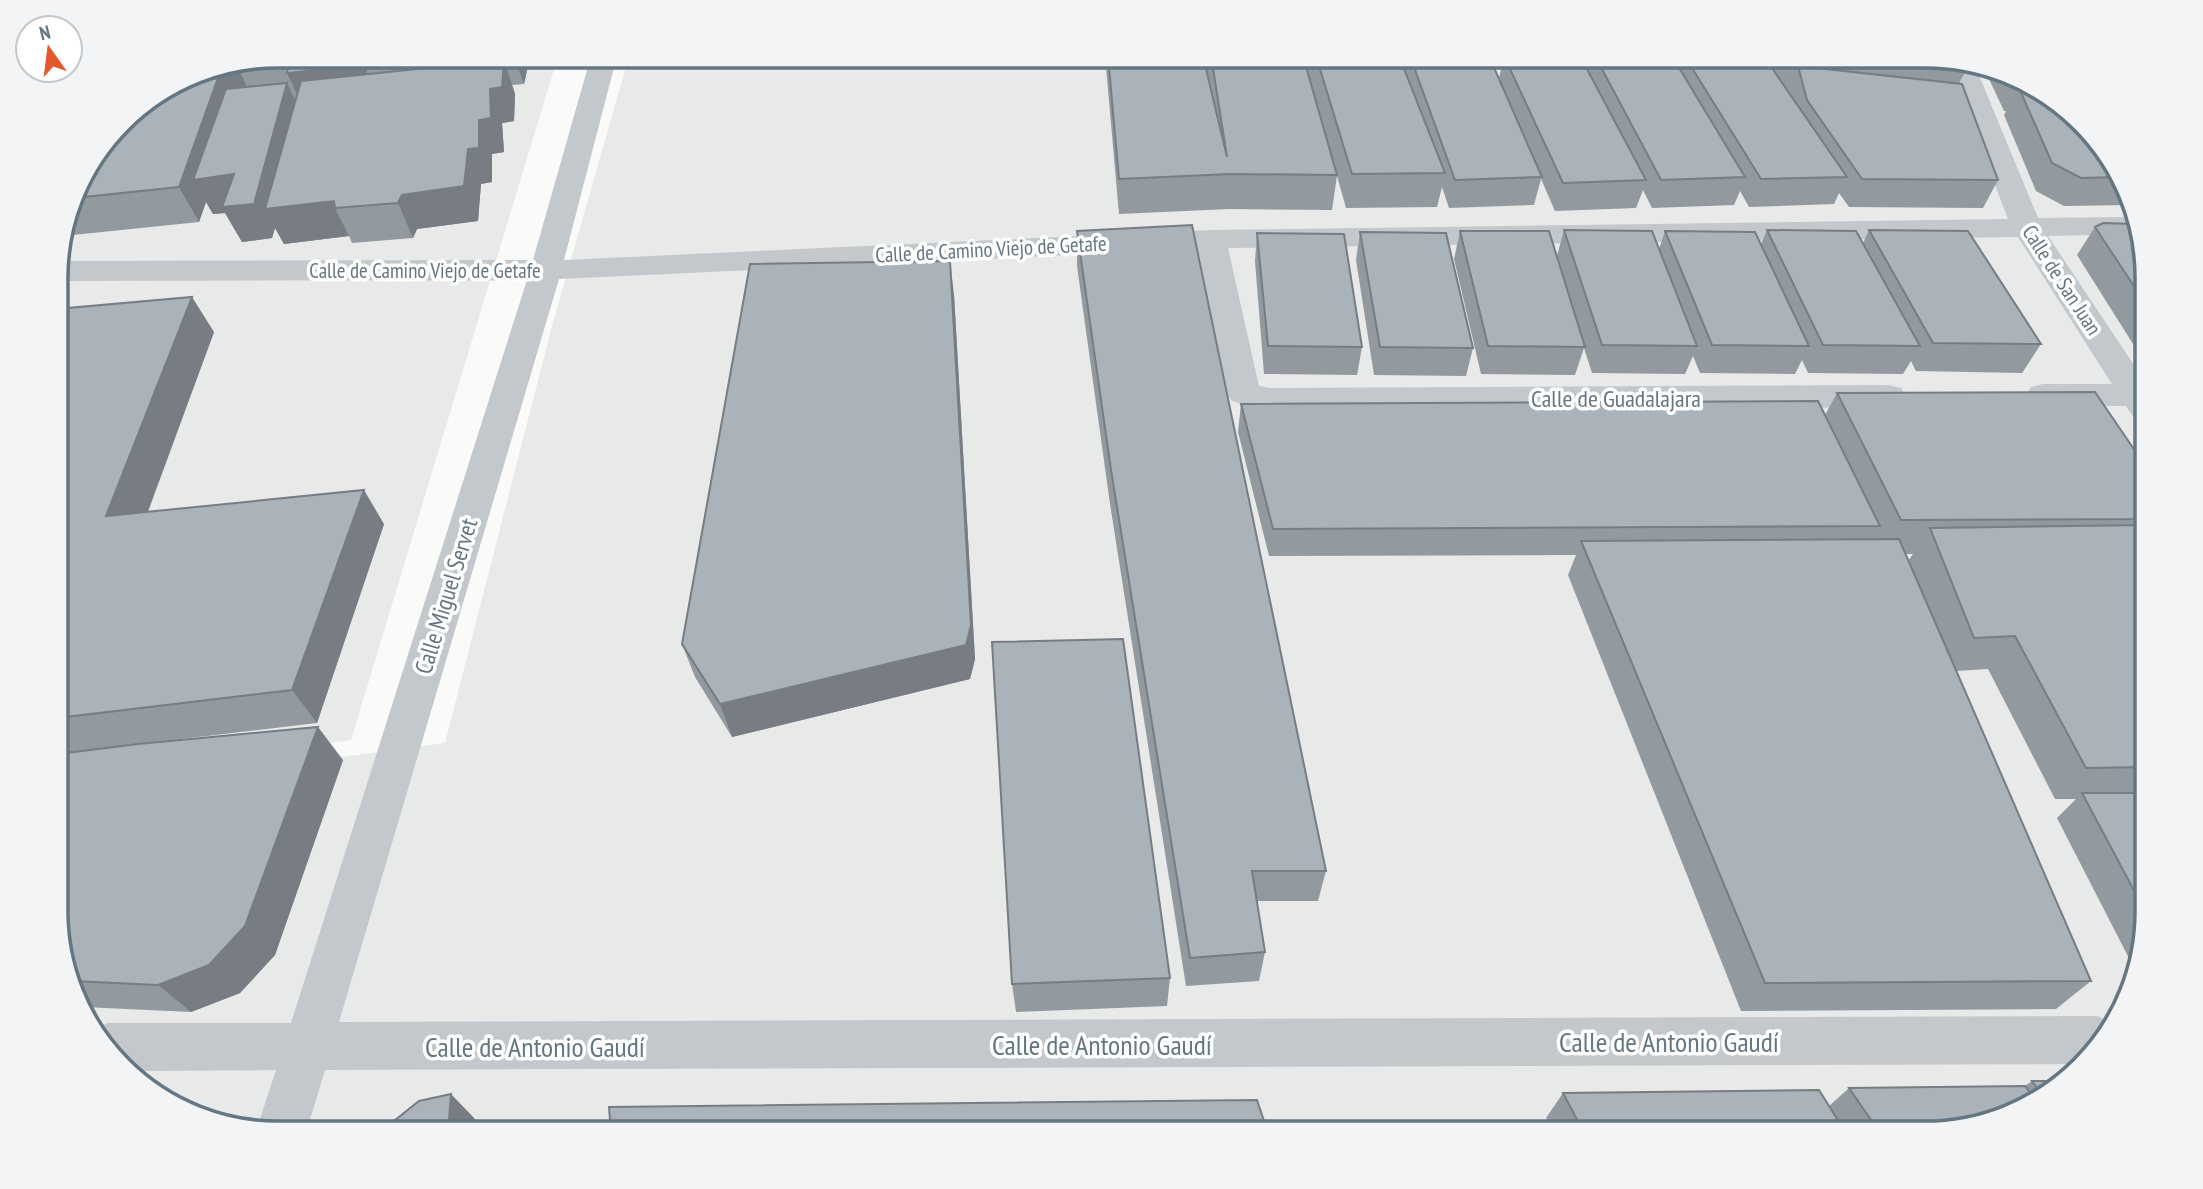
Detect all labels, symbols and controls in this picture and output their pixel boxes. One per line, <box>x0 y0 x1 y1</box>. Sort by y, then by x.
north arrow <box>14 14 84 84</box>
text: N <box>37 20 53 45</box>
street label: Calle de San Juan <box>2016 220 2108 340</box>
street label: Calle de Camino Viejo de Getafe <box>875 229 1107 269</box>
street label: Calle de Camino Viejo de Getafe <box>309 257 541 284</box>
street label: Calle de Guadalajara <box>1531 383 1701 414</box>
street label: Calle Miguel Servet <box>408 514 484 677</box>
street label: Calle de Antonio Gaudí <box>1559 1023 1779 1060</box>
street label: Calle de Antonio Gaudí <box>992 1026 1212 1063</box>
street label: Calle de Antonio Gaudí <box>425 1028 645 1065</box>

